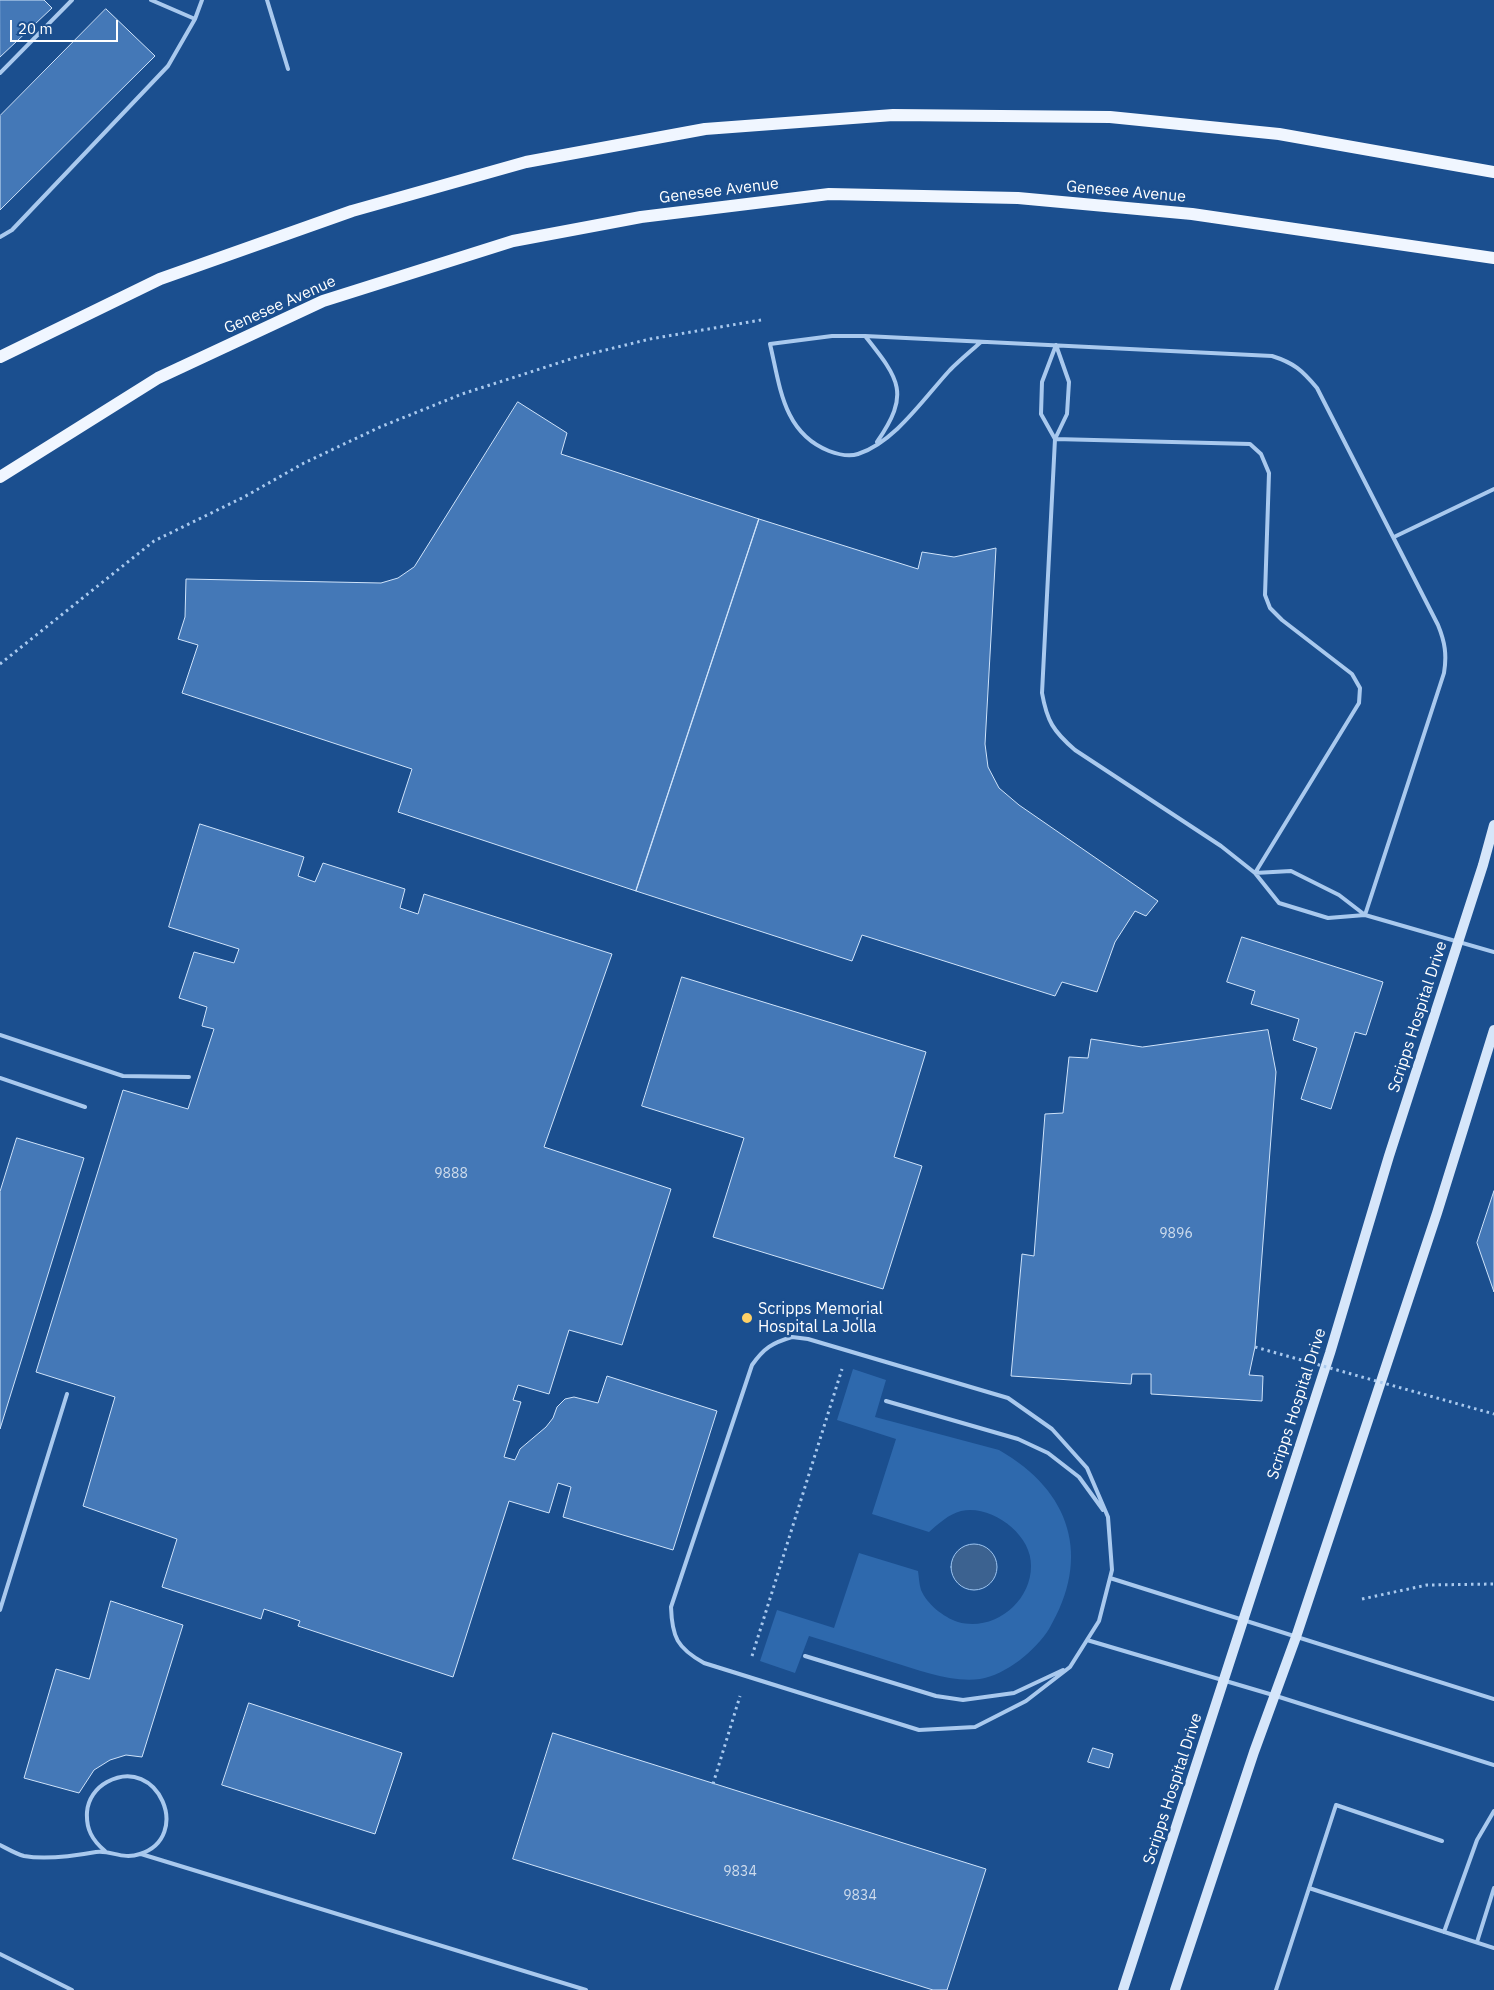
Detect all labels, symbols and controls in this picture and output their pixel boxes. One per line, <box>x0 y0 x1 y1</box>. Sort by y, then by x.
scale bar <box>12 10 120 42</box>
text: 20 m <box>18 19 53 38</box>
street label: Genesee Avenue <box>658 174 780 208</box>
street label: Genesee Avenue <box>1065 177 1187 207</box>
street label: Genesee Avenue <box>221 272 339 338</box>
street label: Scripps Hospital Drive <box>1384 939 1452 1095</box>
house number: 9888 <box>434 1166 468 1182</box>
house number: 9896 <box>1159 1226 1193 1242</box>
place label: Scripps Memorial Hospital La Jolla <box>758 1299 883 1337</box>
marker: Scripps Memorial Hospital La Jolla <box>740 1311 754 1325</box>
street label: Scripps Hospital Drive <box>1263 1326 1331 1482</box>
street label: Scripps Hospital Drive <box>1139 1711 1207 1867</box>
house number: 9834 <box>723 1864 757 1880</box>
house number: 9834 <box>843 1888 877 1904</box>

